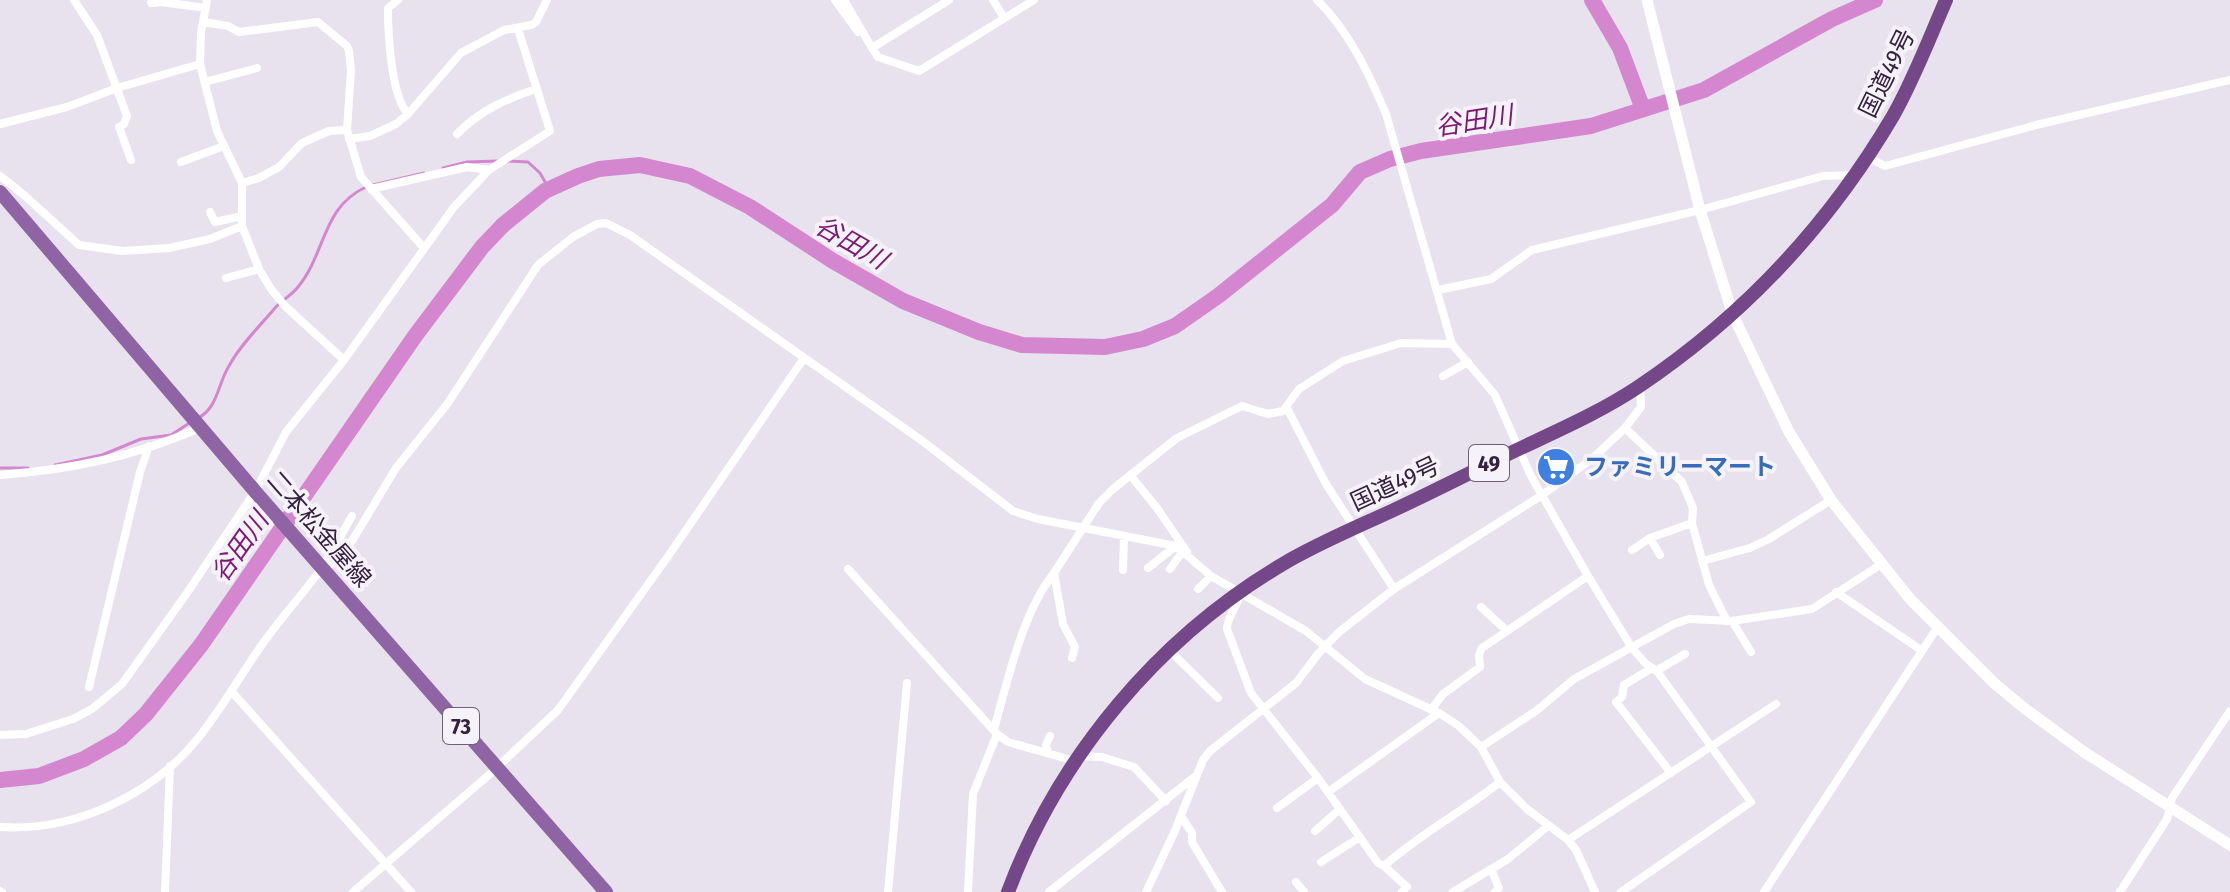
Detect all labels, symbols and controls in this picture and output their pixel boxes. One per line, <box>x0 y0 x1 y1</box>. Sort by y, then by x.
street label: 国道49号 <box>1854 24 1920 122</box>
water label: 谷田川 <box>1433 99 1518 142</box>
water label: 谷田川 <box>809 210 895 277</box>
road number: 49 <box>1469 445 1509 481</box>
supermarket icon: ファミリーマート <box>1535 446 1577 488</box>
street label: 国道49号 <box>1346 451 1444 517</box>
place label: ファミリーマート <box>1584 453 1776 481</box>
street label: 二本松金屋線 <box>261 465 377 593</box>
water label: 谷田川 <box>205 504 277 588</box>
road number: 73 <box>443 708 479 744</box>

